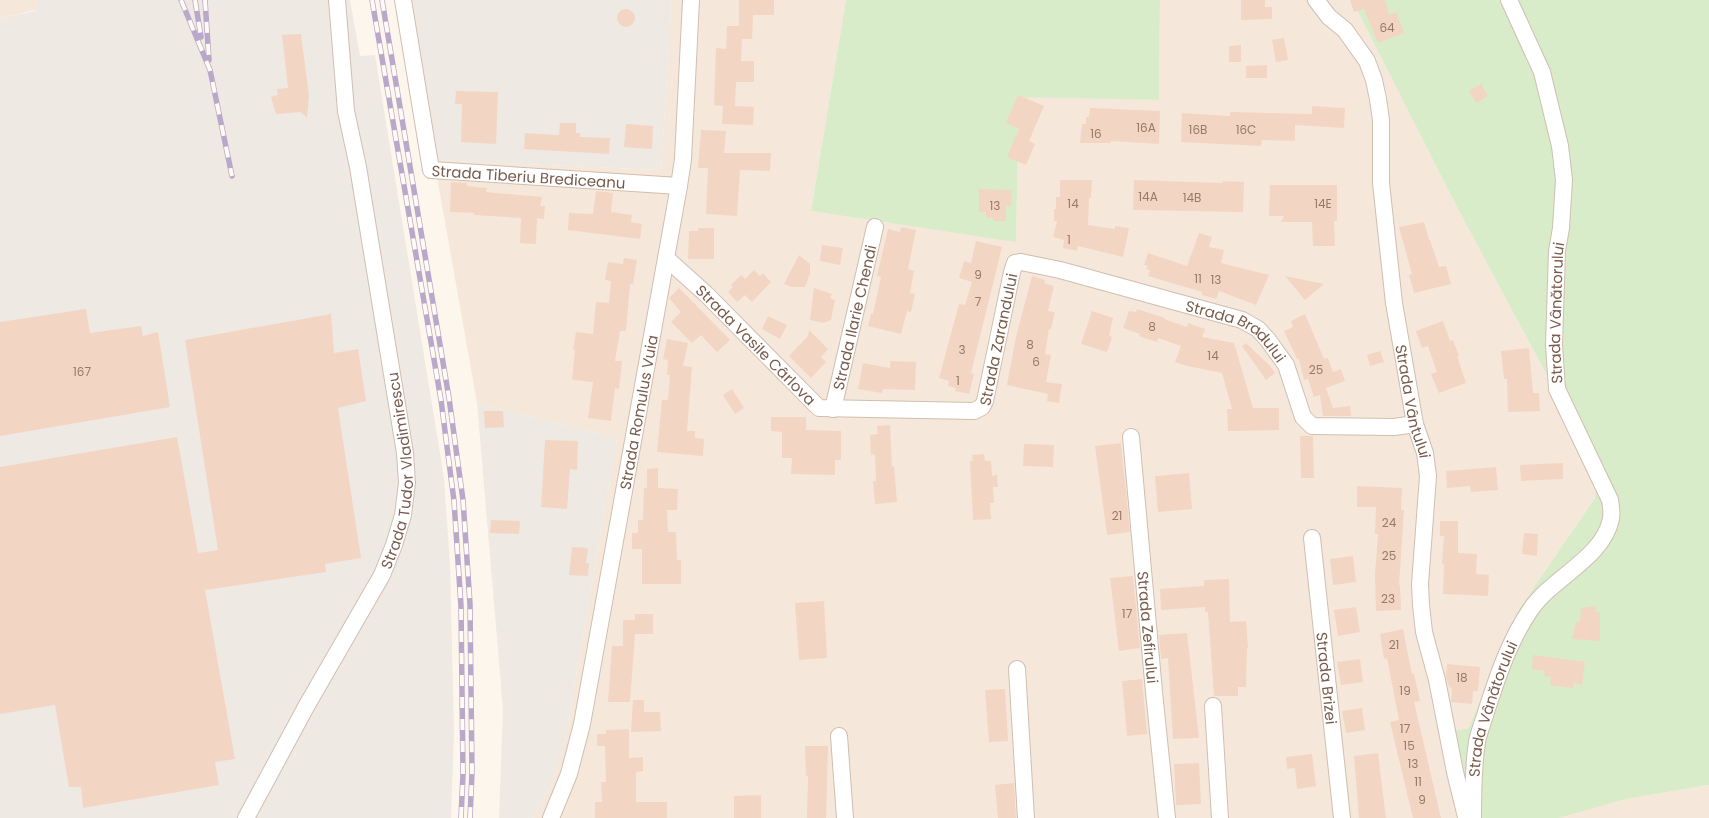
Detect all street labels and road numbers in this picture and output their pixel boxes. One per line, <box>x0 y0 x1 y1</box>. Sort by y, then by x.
street label: Strada Tiberiu Brediceanu <box>431 160 626 193</box>
street label: Strada Vânătorului <box>1543 240 1569 384</box>
street label: Strada Ilarie Chendi <box>827 243 881 392</box>
street label: Strada Zarandului <box>974 271 1022 407</box>
street label: Strada Vasile Cârlova <box>692 279 821 410</box>
street label: Strada Bradului <box>1183 295 1291 366</box>
street label: Strada Romulus Vuia <box>614 333 662 491</box>
street label: Strada Vântului <box>1391 343 1436 459</box>
street label: Strada Tudor Vladimirescu <box>375 371 418 572</box>
street label: Strada Zefirului <box>1133 570 1164 684</box>
street label: Strada Brizei <box>1312 631 1342 725</box>
street label: Strada Vânătorului <box>1463 637 1522 777</box>

